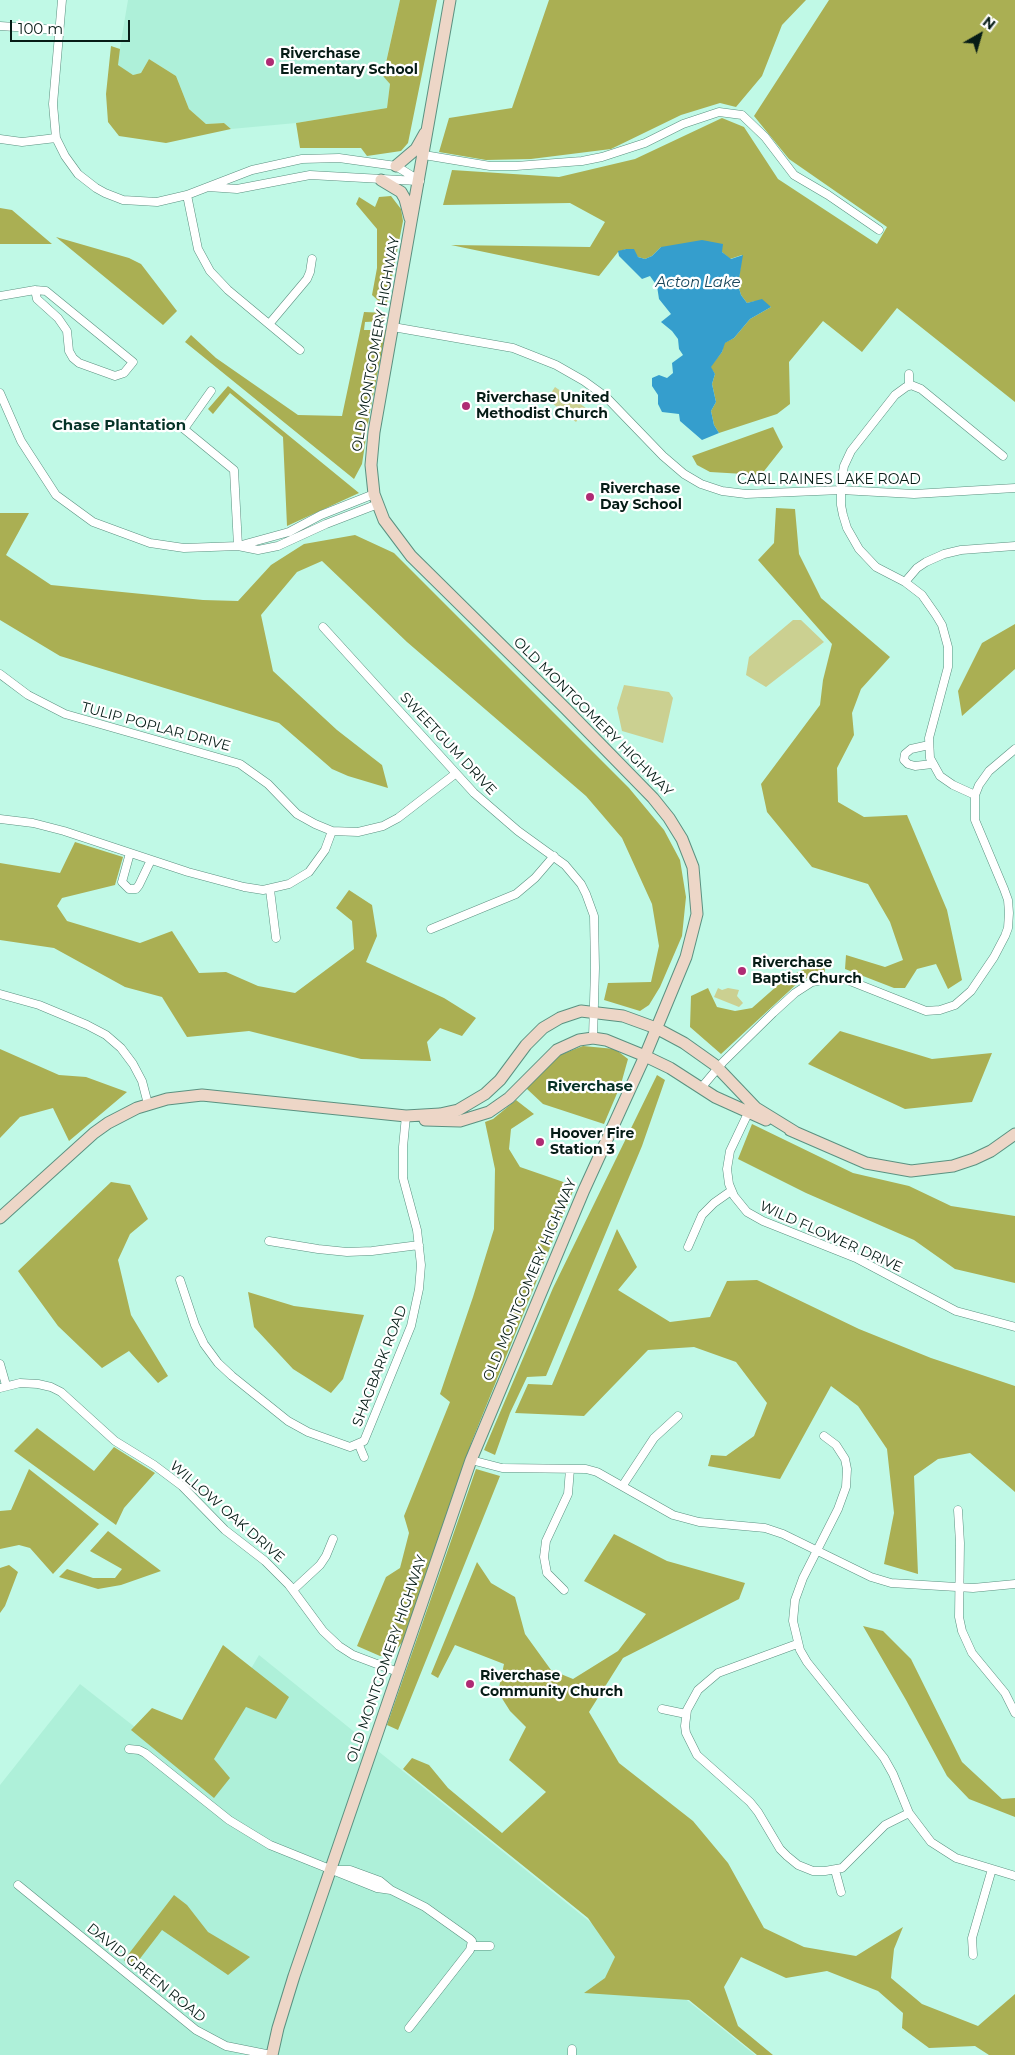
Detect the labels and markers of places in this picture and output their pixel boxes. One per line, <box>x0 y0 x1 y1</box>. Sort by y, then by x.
place label: Riverchase Elementary School <box>280 46 418 78</box>
marker: Riverchase Elementary School <box>264 56 276 68</box>
place label: Riverchase United Methodist Church <box>476 390 609 422</box>
marker: Riverchase United Methodist Church <box>460 400 472 412</box>
place label: Riverchase Day School <box>600 481 682 514</box>
marker: Riverchase Day School <box>584 491 596 503</box>
place label: Riverchase Baptist Church <box>752 955 862 988</box>
marker: Riverchase Baptist Church <box>736 965 748 977</box>
place label: Hoover Fire Station 3 <box>550 1126 634 1158</box>
marker: Hoover Fire Station 3 <box>534 1136 546 1148</box>
place label: Riverchase Community Church <box>480 1668 623 1700</box>
marker: Riverchase Community Church <box>464 1678 476 1690</box>

